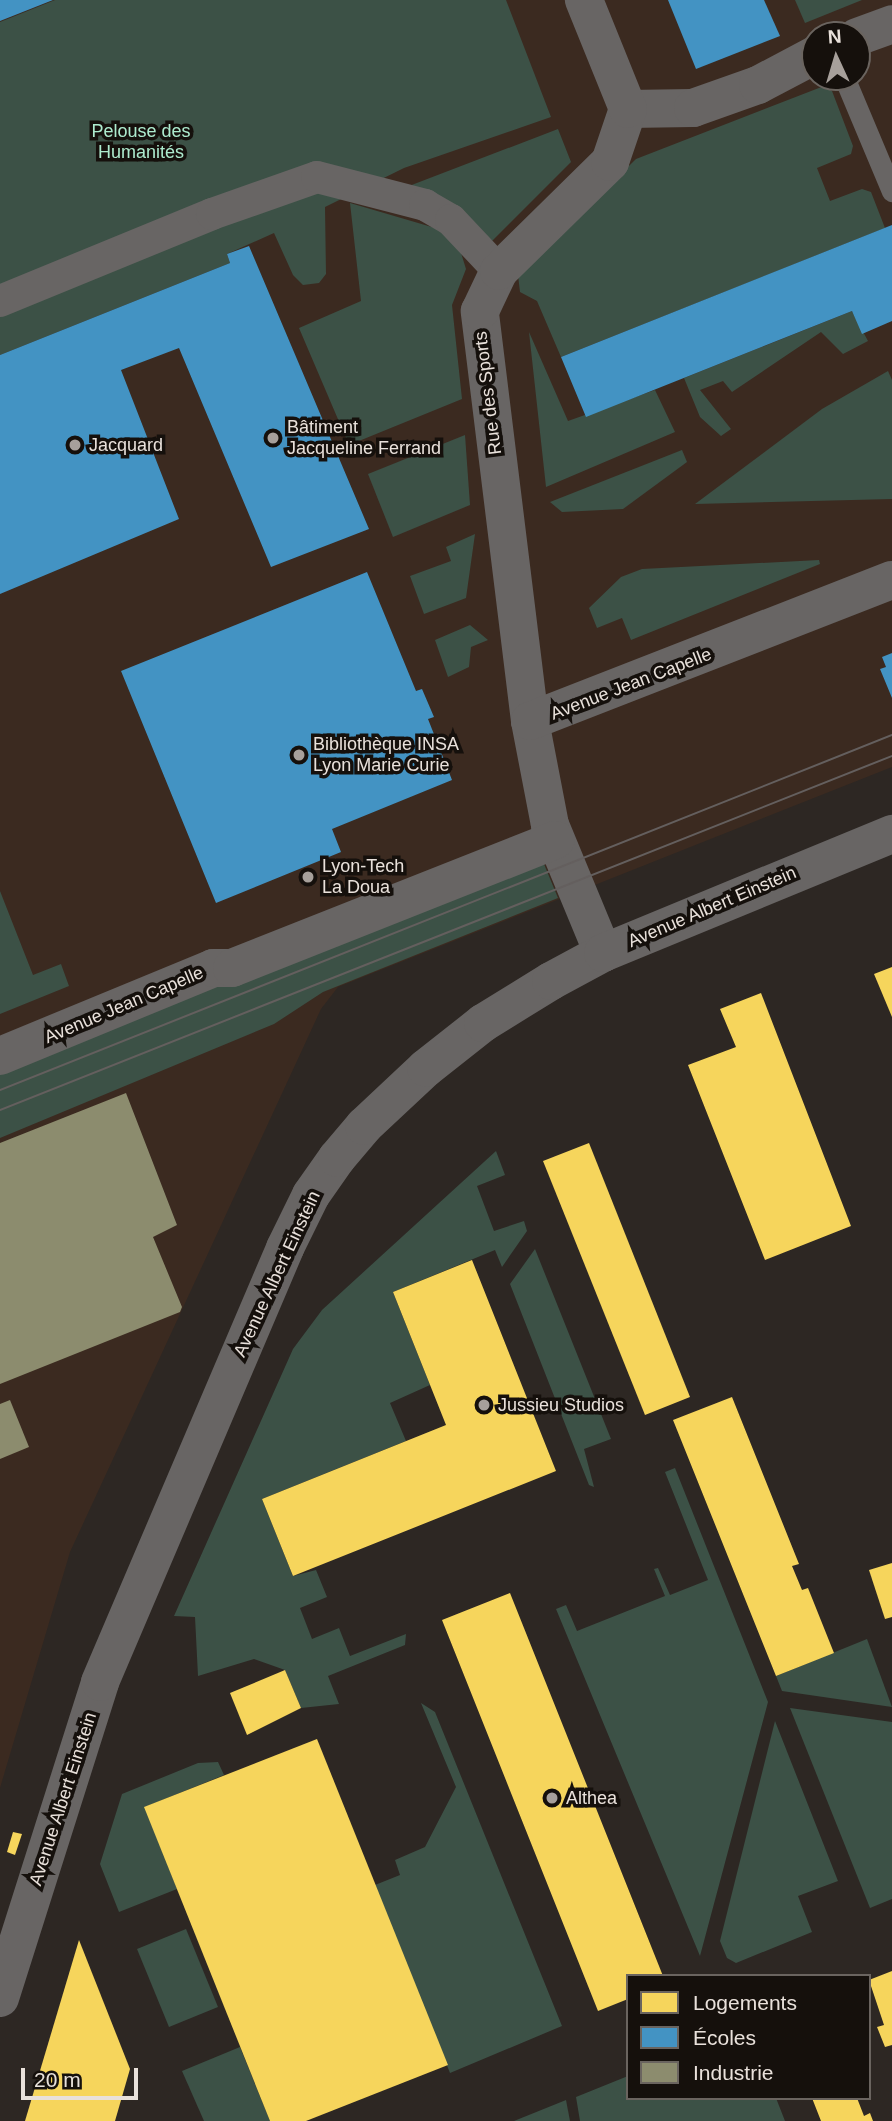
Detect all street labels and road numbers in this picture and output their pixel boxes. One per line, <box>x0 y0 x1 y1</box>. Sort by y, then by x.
street label: Rue des Sports <box>470 330 506 456</box>
street label: Avenue Jean Capelle <box>547 643 715 725</box>
street label: Avenue Albert Einstein <box>624 862 800 952</box>
street label: Avenue Jean Capelle <box>41 962 207 1048</box>
street label: Avenue Albert Einstein <box>229 1187 325 1361</box>
street label: Avenue Albert Einstein <box>25 1709 101 1889</box>

